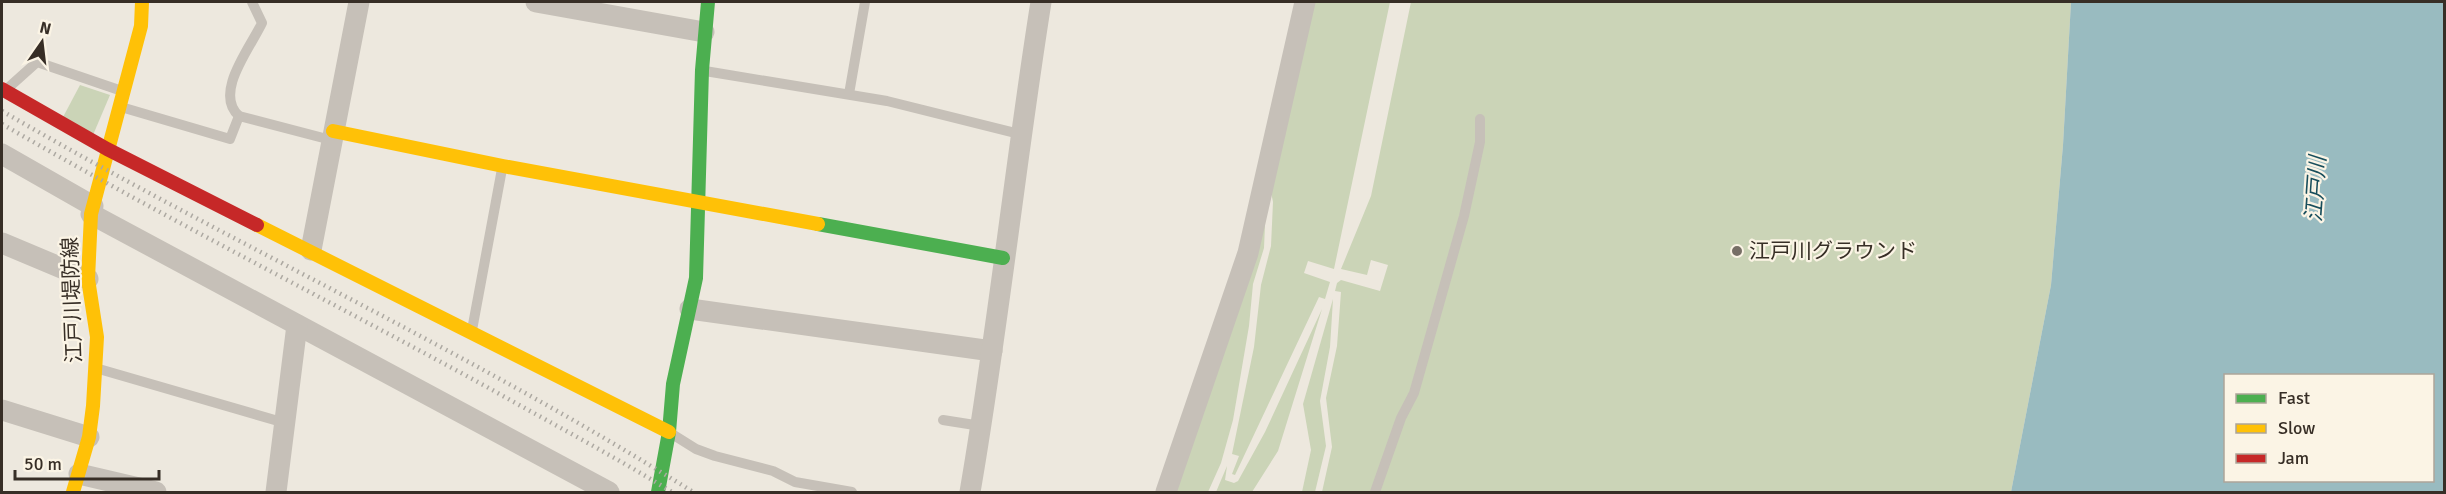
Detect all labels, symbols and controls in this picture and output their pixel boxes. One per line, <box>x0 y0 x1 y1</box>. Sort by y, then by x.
north arrow <box>12 12 72 72</box>
text: N <box>38 17 53 39</box>
water label: 江戸川 <box>2300 153 2331 223</box>
street label: 江戸川堤防線 <box>57 237 87 363</box>
place label: 江戸川グラウンド <box>1749 238 1917 264</box>
marker: 江戸川グラウンド <box>1730 244 1744 258</box>
legend <box>2224 374 2434 482</box>
text: Fast <box>2278 387 2310 409</box>
text: Slow <box>2278 417 2315 439</box>
scale bar <box>15 443 159 481</box>
text: Jam <box>2278 447 2309 469</box>
text: 50 m <box>24 453 62 475</box>

